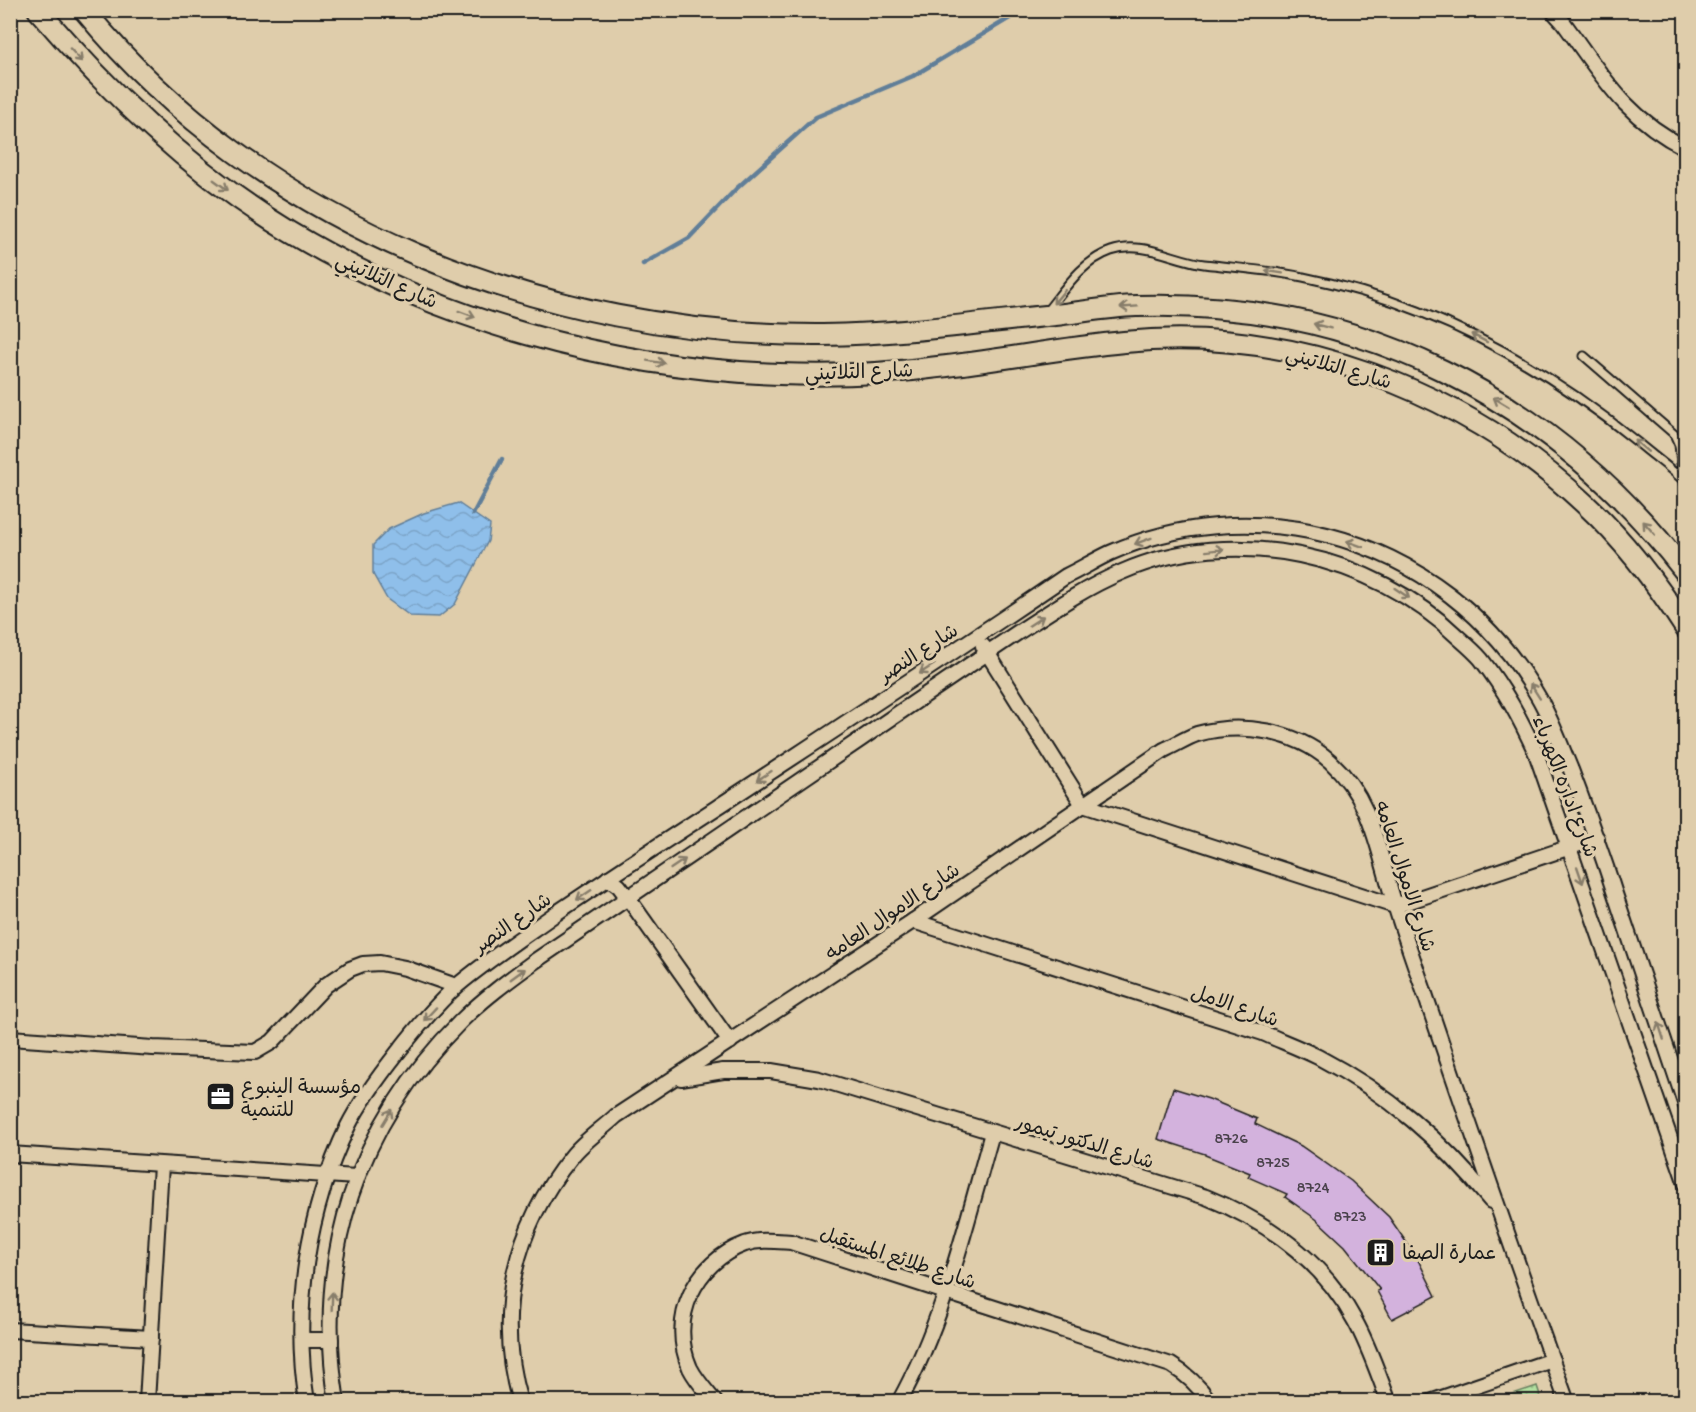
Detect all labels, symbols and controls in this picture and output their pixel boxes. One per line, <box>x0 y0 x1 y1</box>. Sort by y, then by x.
one-way arrow <box>69 47 83 62</box>
one-way arrow <box>212 179 228 191</box>
street label: شارع التلاتيني <box>330 250 440 319</box>
one-way arrow <box>1265 266 1285 277</box>
one-way arrow <box>1052 289 1065 305</box>
one-way arrow <box>1119 302 1139 313</box>
one-way arrow <box>457 310 476 321</box>
one-way arrow <box>1313 320 1332 331</box>
one-way arrow <box>1470 331 1488 343</box>
street label: شارع التلاتيني <box>1282 343 1394 399</box>
one-way arrow <box>645 357 665 368</box>
street label: شارع التلاتيني <box>804 360 914 391</box>
one-way arrow <box>1493 396 1510 408</box>
one-way arrow <box>1633 439 1649 452</box>
one-way arrow <box>1642 520 1656 535</box>
one-way arrow <box>1134 536 1153 547</box>
one-way arrow <box>1346 537 1365 548</box>
one-way arrow <box>1205 545 1224 556</box>
one-way arrow <box>1393 587 1410 600</box>
one-way arrow <box>1027 615 1044 627</box>
street label: شارع النصر <box>874 620 964 690</box>
one-way arrow <box>919 664 936 676</box>
one-way arrow <box>1528 683 1540 700</box>
street label: شارع اداره الكهرباء <box>1525 713 1601 861</box>
one-way arrow <box>756 770 773 782</box>
street label: شارع الاموال العامه <box>1367 798 1439 955</box>
one-way arrow <box>670 857 687 870</box>
street label: شارع الاموال العامه <box>822 860 966 967</box>
one-way arrow <box>1575 865 1586 884</box>
street label: شارع النصر <box>468 889 557 961</box>
one-way arrow <box>576 889 592 901</box>
one-way arrow <box>509 968 525 980</box>
street label: شارع الامل <box>1187 982 1281 1034</box>
one-way arrow <box>423 1006 437 1021</box>
one-way arrow <box>1654 1022 1665 1041</box>
place label: مؤسسة الينبوع للتنمية <box>241 1077 361 1124</box>
office icon: مؤسسة الينبوع للتنمية <box>204 1081 236 1113</box>
one-way arrow <box>381 1109 393 1126</box>
street label: شارع الدكتور تيمور <box>1011 1111 1156 1176</box>
house number: 8726 <box>1214 1131 1248 1150</box>
house number: 8725 <box>1256 1155 1290 1174</box>
house number: 8724 <box>1297 1180 1330 1199</box>
house number: 8723 <box>1333 1209 1367 1228</box>
street label: شارع طلائع المستقبل <box>816 1223 978 1296</box>
building icon: عمارة الصفا <box>1365 1236 1397 1268</box>
place label: عمارة الصفا <box>1402 1243 1497 1267</box>
one-way arrow <box>326 1292 338 1312</box>

